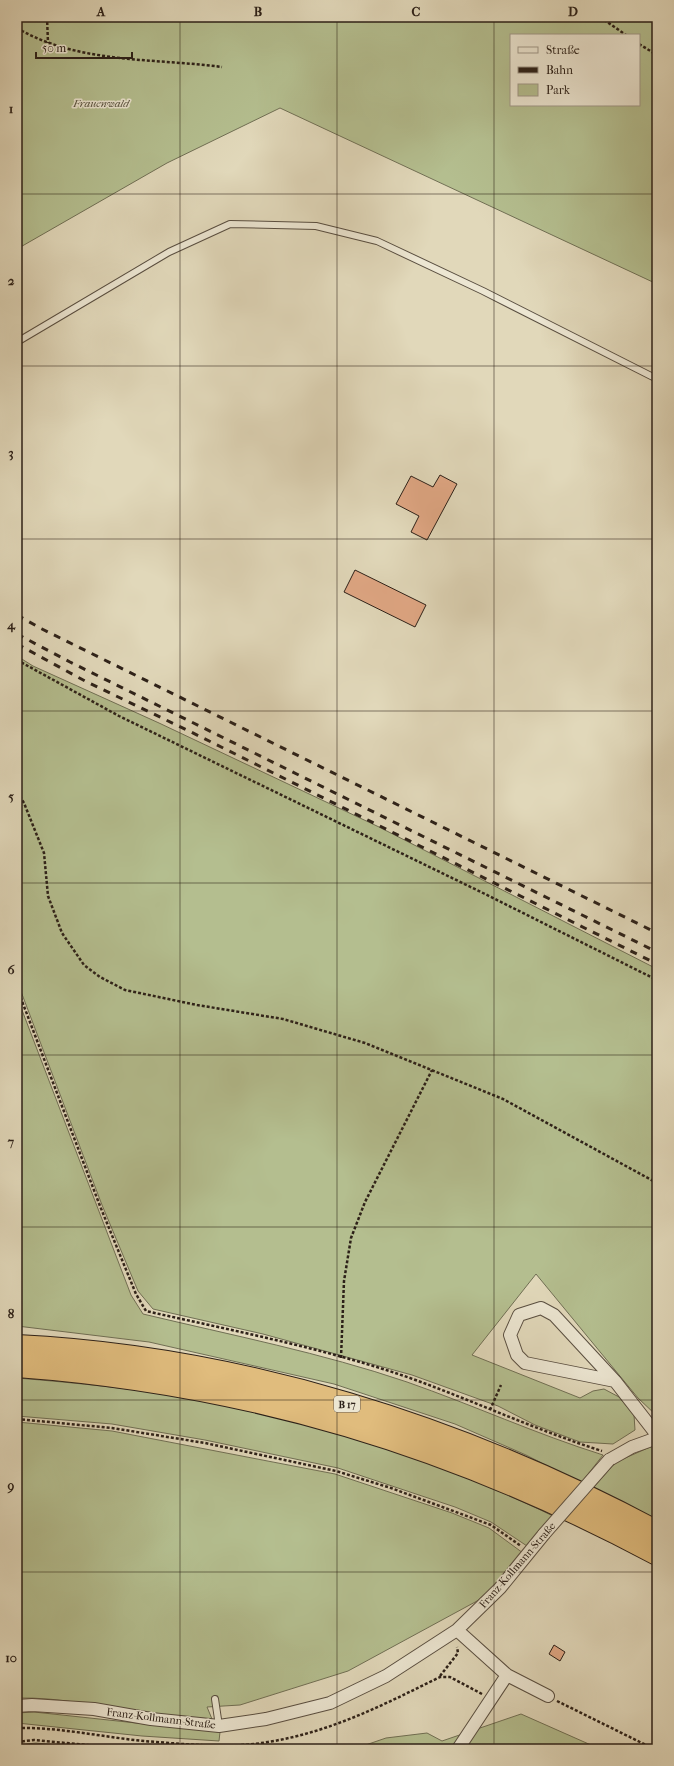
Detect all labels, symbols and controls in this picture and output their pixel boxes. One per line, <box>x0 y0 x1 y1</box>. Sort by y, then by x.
text: A <box>96 4 106 19</box>
text: B <box>254 4 263 19</box>
text: C <box>412 4 421 19</box>
text: D <box>568 4 578 19</box>
scale bar <box>36 34 132 60</box>
legend <box>510 34 640 106</box>
text: 50 m <box>42 41 66 55</box>
text: Straße <box>546 43 580 57</box>
text: Bahn <box>546 63 573 77</box>
text: Park <box>546 83 571 97</box>
park label: Frauenwald <box>72 97 130 110</box>
text: 1 <box>9 101 14 116</box>
text: 2 <box>8 273 15 288</box>
text: 3 <box>8 445 14 461</box>
text: 4 <box>6 617 16 633</box>
text: 5 <box>8 789 14 804</box>
text: 6 <box>7 962 15 977</box>
text: 7 <box>7 1134 15 1149</box>
text: 8 <box>8 1306 15 1321</box>
road number: B 17 <box>334 1396 360 1412</box>
text: 9 <box>7 1478 15 1494</box>
street label: Franz-Kollmann-Straße <box>476 1519 559 1611</box>
text: 10 <box>5 1650 17 1665</box>
street label: Franz-Kollmann-Straße <box>106 1705 217 1732</box>

